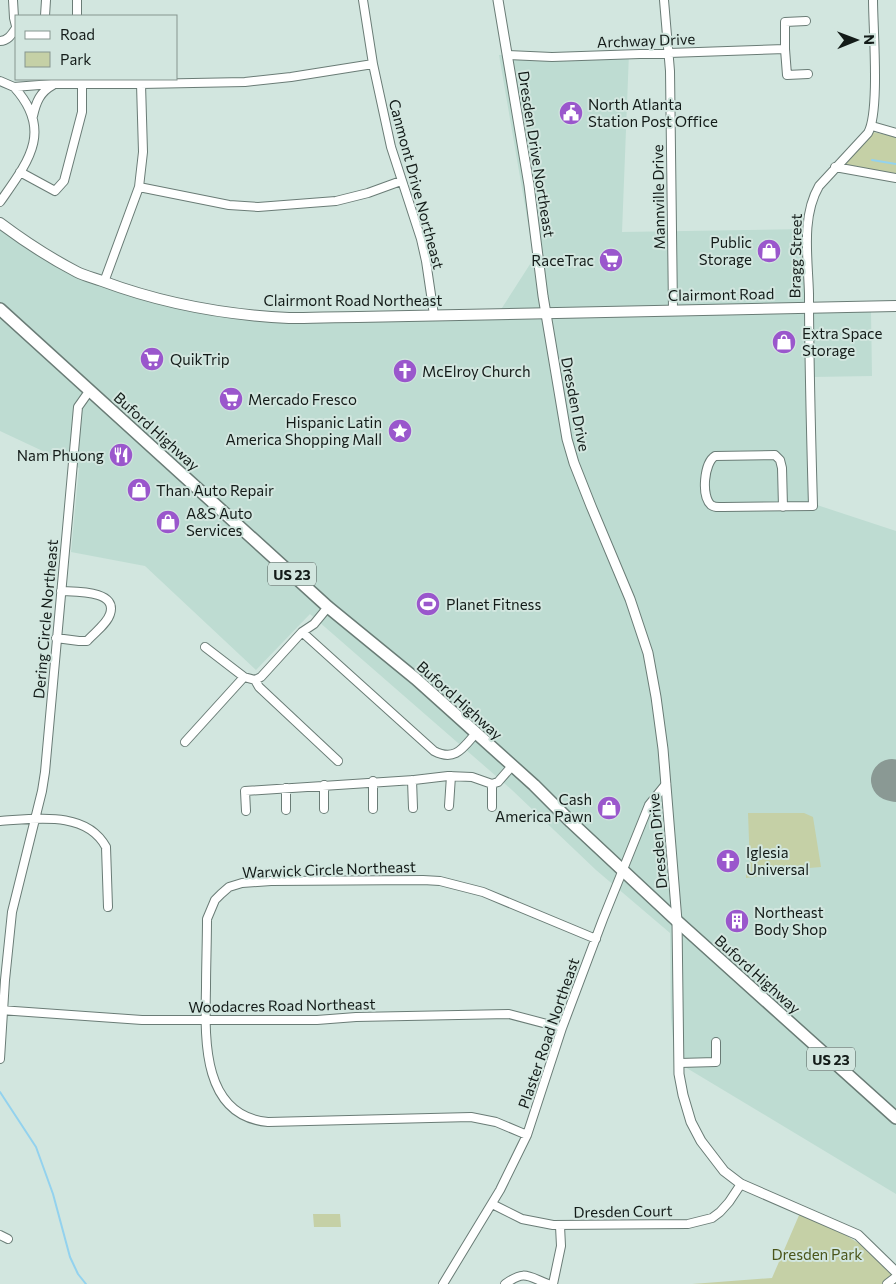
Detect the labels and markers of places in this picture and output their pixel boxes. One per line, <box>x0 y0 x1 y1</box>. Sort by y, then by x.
place label: North Atlanta Station Post Office <box>588 95 718 130</box>
public building icon: North Atlanta Station Post Office <box>558 100 584 126</box>
place label: Public Storage <box>699 233 752 268</box>
shop icon: Public Storage <box>756 238 782 264</box>
supermarket icon: RaceTrac <box>598 247 624 273</box>
place label: RaceTrac <box>531 251 594 269</box>
place label: Extra Space Storage <box>802 324 883 359</box>
shop icon: Extra Space Storage <box>771 329 797 355</box>
supermarket icon: QuikTrip <box>139 346 165 372</box>
place label: QuikTrip <box>170 350 230 368</box>
church icon: McElroy Church <box>392 358 418 384</box>
place label: McElroy Church <box>422 362 531 380</box>
supermarket icon: Mercado Fresco <box>218 386 244 412</box>
place label: Mercado Fresco <box>248 390 357 408</box>
place label: Hispanic Latin America Shopping Mall <box>225 413 382 448</box>
place icon: Hispanic Latin America Shopping Mall <box>387 418 413 444</box>
restaurant icon: Nam Phuong <box>108 442 134 468</box>
place label: Nam Phuong <box>17 446 104 464</box>
shop icon: Than Auto Repair <box>126 477 152 503</box>
place label: Than Auto Repair <box>156 481 274 499</box>
place label: A&S Auto Services <box>186 504 253 539</box>
shop icon: A&S Auto Services <box>155 509 181 535</box>
sports icon: Planet Fitness <box>415 591 441 617</box>
place label: Planet Fitness <box>446 595 541 613</box>
place label: Cash America Pawn <box>495 790 592 825</box>
shop icon: Cash America Pawn <box>596 795 622 821</box>
place label: Iglesia Universal <box>746 843 809 878</box>
church icon: Iglesia Universal <box>715 848 741 874</box>
place label: Northeast Body Shop <box>754 903 827 938</box>
building icon: Northeast Body Shop <box>724 908 750 934</box>

